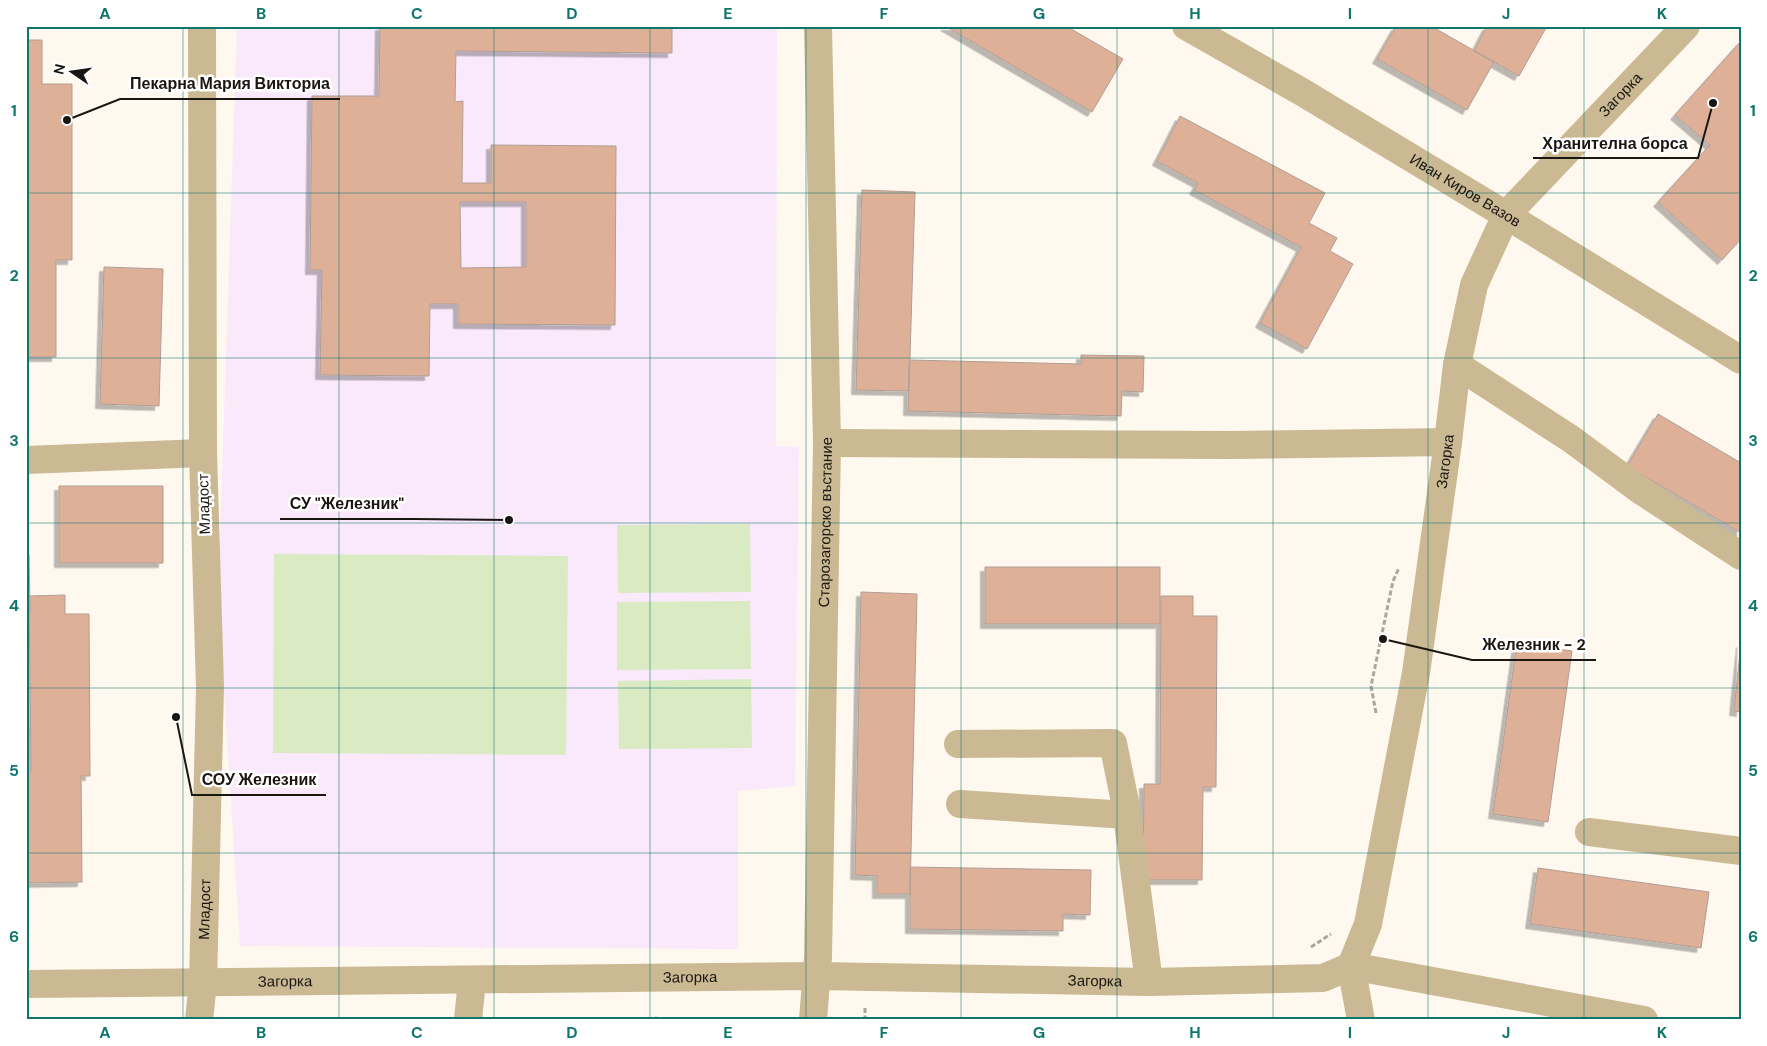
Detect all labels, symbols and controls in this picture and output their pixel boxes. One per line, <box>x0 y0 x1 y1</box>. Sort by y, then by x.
text: A <box>99 3 111 24</box>
text: B <box>256 3 266 24</box>
text: C <box>411 3 423 24</box>
text: D <box>566 3 578 24</box>
text: E <box>723 3 733 24</box>
text: F <box>880 3 889 24</box>
text: G <box>1033 3 1045 24</box>
text: H <box>1189 3 1201 24</box>
text: I <box>1348 3 1352 24</box>
text: J <box>1502 3 1510 24</box>
text: K <box>1657 3 1668 24</box>
north arrow <box>48 48 98 98</box>
text: N <box>49 62 69 76</box>
callout: Пекарна Мария Викториа <box>120 68 340 99</box>
street label: Загорка <box>1594 68 1647 121</box>
text: Пекарна Мария Викториа <box>130 73 330 94</box>
text: 1 <box>11 100 17 121</box>
text: 1 <box>1750 100 1756 121</box>
callout: Хранителна борса <box>1533 127 1698 158</box>
text: Хранителна борса <box>1542 133 1688 154</box>
street label: Иван Киров Вазов <box>1406 149 1524 232</box>
text: 2 <box>9 265 19 286</box>
text: 2 <box>1748 265 1758 286</box>
text: 3 <box>9 430 19 451</box>
text: 3 <box>1748 430 1758 451</box>
street label: Загорка <box>1432 433 1459 490</box>
street label: Старозагорско въстание <box>814 437 837 608</box>
street label: Младост <box>193 473 215 535</box>
callout: СУ "Железник" <box>280 488 415 519</box>
text: СУ "Железник" <box>290 493 404 514</box>
text: 4 <box>9 595 19 616</box>
text: 4 <box>1748 595 1758 616</box>
callout: Железник - 2 <box>1472 629 1596 660</box>
text: Железник - 2 <box>1481 634 1586 655</box>
text: 5 <box>9 760 19 781</box>
text: 5 <box>1748 760 1758 781</box>
callout: СОУ Железник <box>192 764 326 795</box>
text: СОУ Железник <box>202 769 317 790</box>
street label: Младост <box>194 878 215 940</box>
text: 6 <box>9 926 19 947</box>
text: 6 <box>1748 926 1758 947</box>
street label: Загорка <box>663 967 718 988</box>
street label: Загорка <box>258 971 313 992</box>
street label: Загорка <box>1067 971 1123 992</box>
text: A <box>99 1022 111 1043</box>
text: B <box>256 1022 266 1043</box>
text: C <box>411 1022 423 1043</box>
text: D <box>566 1022 578 1043</box>
text: E <box>723 1022 733 1043</box>
text: F <box>880 1022 889 1043</box>
text: G <box>1033 1022 1045 1043</box>
text: H <box>1189 1022 1201 1043</box>
text: I <box>1348 1022 1352 1043</box>
text: J <box>1502 1022 1510 1043</box>
text: K <box>1657 1022 1668 1043</box>

